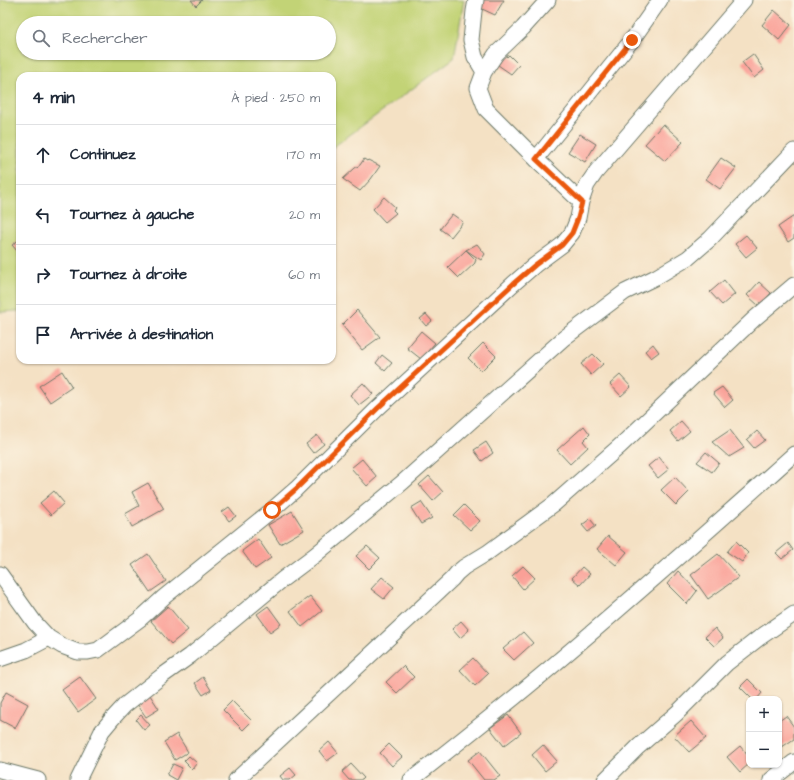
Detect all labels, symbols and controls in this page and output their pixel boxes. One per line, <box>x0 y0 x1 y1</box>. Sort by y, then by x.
search box <box>16 16 336 60</box>
icon: search <box>30 27 52 49</box>
text: Rechercher <box>62 28 147 49</box>
route end <box>623 31 641 49</box>
text: 4 min <box>32 86 75 110</box>
text: À pied · 250 m <box>231 89 320 107</box>
icon: ahead <box>32 144 54 166</box>
text: Continuez <box>70 144 136 165</box>
text: 170 m <box>287 146 320 164</box>
icon: left <box>32 204 54 226</box>
text: Tournez à gauche <box>70 204 194 225</box>
text: 20 m <box>289 206 320 224</box>
icon: right <box>32 264 54 286</box>
text: Tournez à droite <box>70 264 187 285</box>
text: 60 m <box>288 266 320 284</box>
icon: arrive <box>32 324 54 346</box>
text: Arrivée à destination <box>70 324 213 345</box>
route start <box>263 501 281 519</box>
map controls <box>746 696 782 768</box>
button: + <box>746 696 782 732</box>
button: − <box>746 732 782 768</box>

